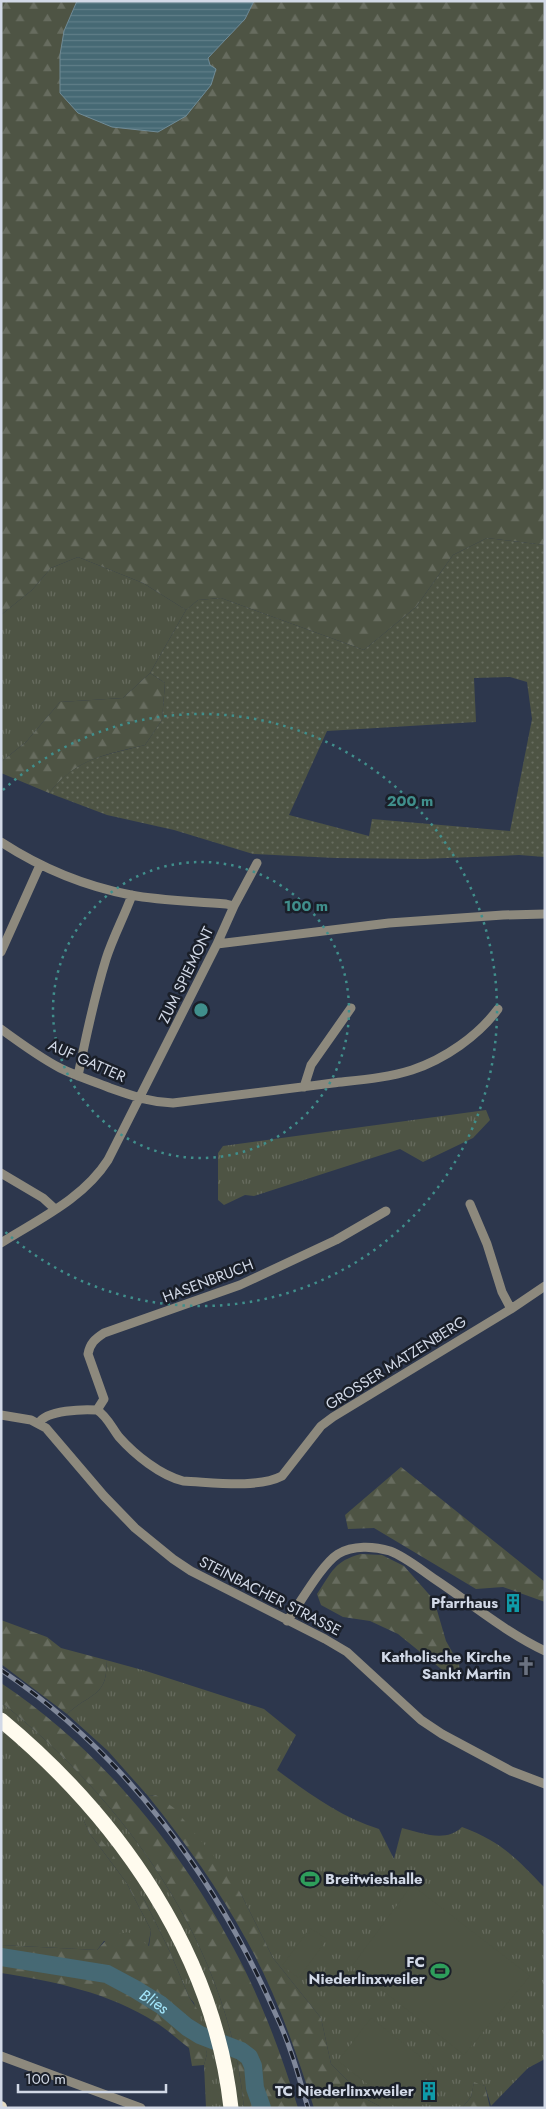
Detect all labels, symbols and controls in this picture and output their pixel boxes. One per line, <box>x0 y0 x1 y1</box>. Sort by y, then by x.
text: 200 m <box>387 790 433 812</box>
text: 100 m <box>284 895 328 917</box>
street label: ZUM SPIEMONT <box>153 923 219 1027</box>
centre of rings <box>192 1001 210 1019</box>
street label: AUF GATTER <box>45 1034 130 1088</box>
street label: HASENBRUCH <box>159 1254 257 1308</box>
street label: GROSSER MATZENBERG <box>321 1311 471 1415</box>
street label: STEINBACHER STRASSE <box>195 1551 345 1641</box>
place label: Pfarrhaus <box>431 1592 498 1614</box>
building icon: Pfarrhaus <box>502 1592 524 1614</box>
place label: Katholische Kirche Sankt Martin <box>381 1646 511 1685</box>
church icon: Katholische Kirche Sankt Martin <box>515 1655 537 1677</box>
sports icon: Breitwieshalle <box>299 1868 321 1890</box>
place label: Breitwieshalle <box>325 1868 423 1890</box>
place label: FC Niederlinxweiler <box>309 1951 426 1990</box>
sports icon: FC Niederlinxweiler <box>429 1960 451 1982</box>
water label: Blies <box>135 1984 175 2020</box>
scale bar <box>18 2062 165 2094</box>
text: 100 m <box>25 2068 66 2090</box>
place label: TC Niederlinxweiler <box>275 2080 415 2102</box>
building icon: TC Niederlinxweiler <box>418 2080 440 2102</box>

